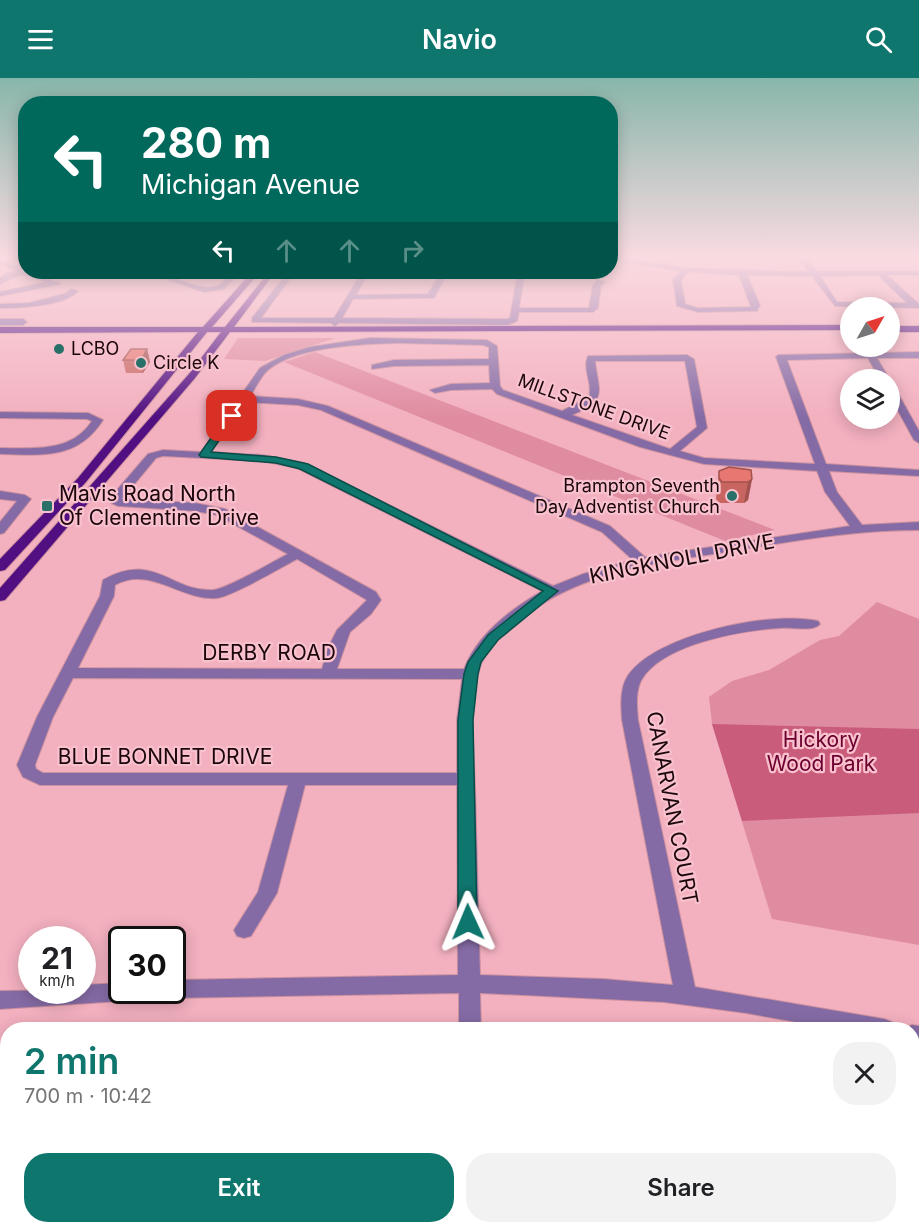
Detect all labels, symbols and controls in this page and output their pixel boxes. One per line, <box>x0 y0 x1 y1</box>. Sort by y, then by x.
icon: menu <box>24 23 57 56</box>
text: Navio <box>422 23 497 56</box>
icon: search <box>862 23 895 56</box>
text: 280 m <box>141 117 271 168</box>
icon: left <box>42 120 120 198</box>
text: Michigan Avenue <box>141 168 360 201</box>
icon: left <box>207 234 240 267</box>
icon: ahead <box>270 234 303 267</box>
icon: ahead <box>333 234 366 267</box>
icon: right <box>396 234 429 267</box>
north arrow <box>840 297 900 357</box>
map controls <box>840 297 900 429</box>
place label: LCBO <box>71 338 119 359</box>
marker: LCBO <box>52 342 66 356</box>
place label: Circle K <box>153 352 219 373</box>
marker: Circle K <box>134 356 148 370</box>
street label: MILLSTONE DRIVE <box>515 369 673 444</box>
button: layers <box>840 369 900 429</box>
pin <box>206 390 257 441</box>
icon: arrive <box>215 399 248 432</box>
place label: Brampton Seventh Day Adventist Church <box>535 475 720 517</box>
place label: Mavis Road North Of Clementine Drive <box>59 481 259 530</box>
marker: Brampton Seventh Day Adventist Church <box>725 489 739 503</box>
marker: Mavis Road North Of Clementine Drive <box>40 499 54 513</box>
street label: KINGKNOLL DRIVE <box>587 528 777 589</box>
street label: DERBY ROAD <box>202 640 336 665</box>
street label: CANARVAN COURT <box>641 709 703 907</box>
park label: Hickory Wood Park <box>767 727 876 776</box>
street label: BLUE BONNET DRIVE <box>58 744 272 769</box>
position arrow <box>436 890 500 954</box>
speed limit sign: 30 <box>108 926 186 1004</box>
text: 21 <box>41 940 73 976</box>
text: km/h <box>39 971 75 990</box>
text: 2 min <box>24 1039 119 1083</box>
button: close <box>833 1042 896 1105</box>
text: 700 m · 10:42 <box>24 1084 152 1108</box>
button: Exit <box>24 1153 454 1222</box>
button: Share <box>466 1153 896 1222</box>

